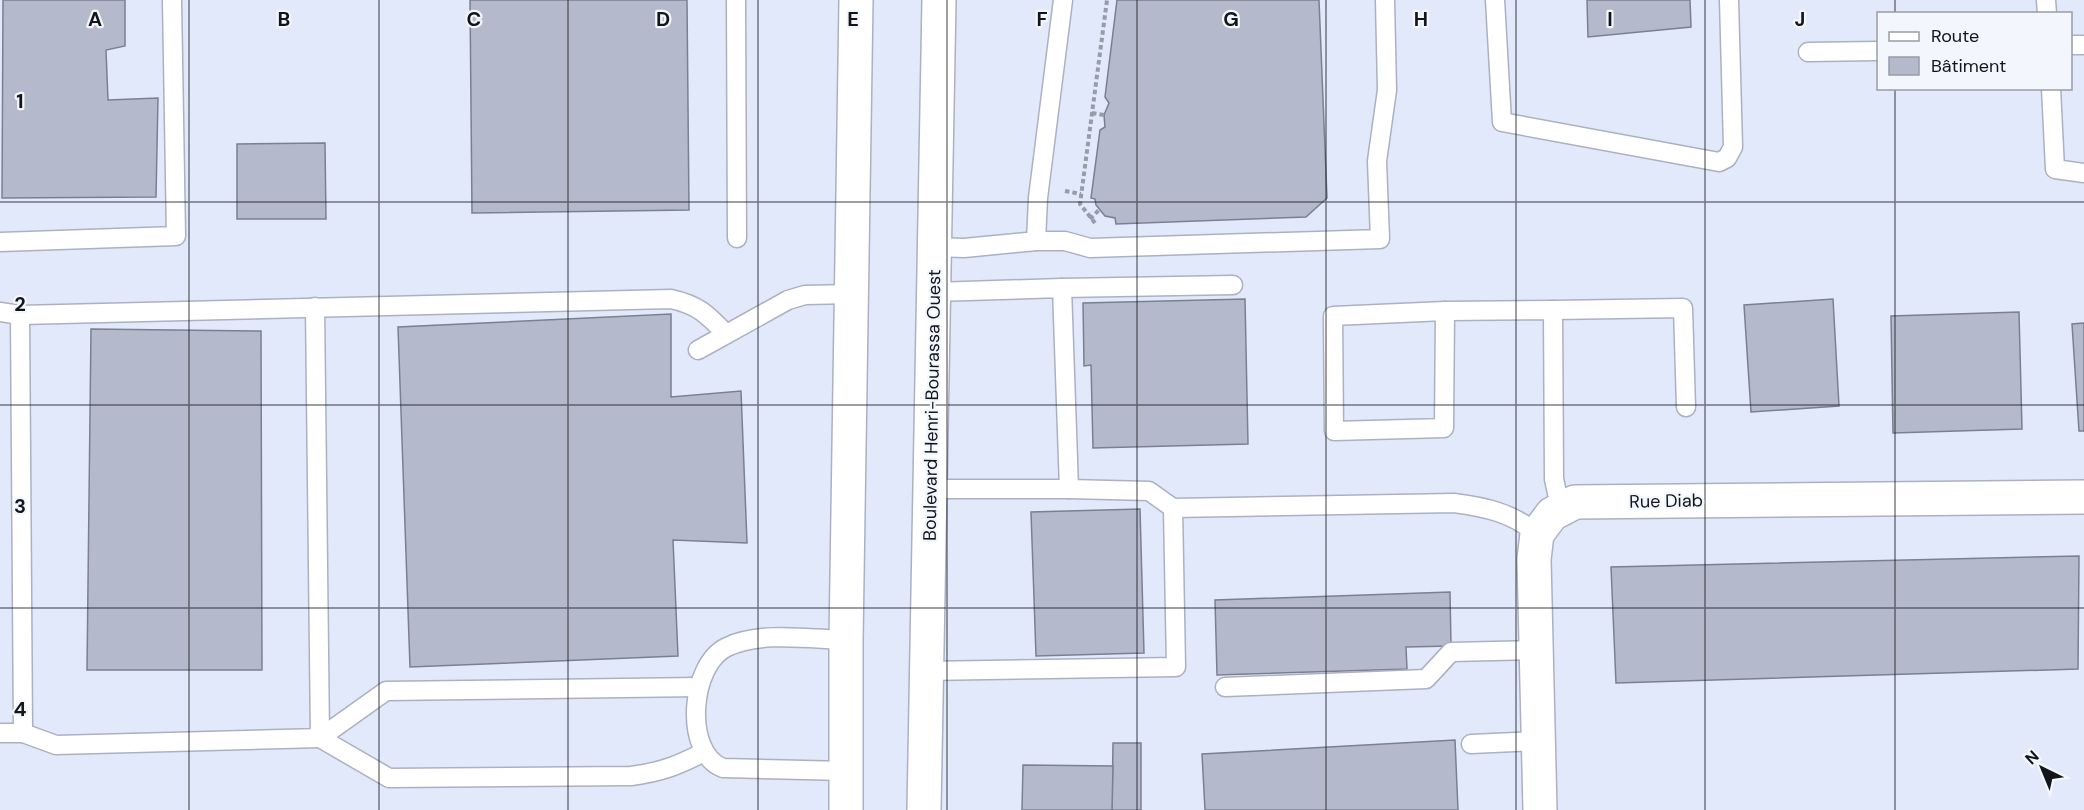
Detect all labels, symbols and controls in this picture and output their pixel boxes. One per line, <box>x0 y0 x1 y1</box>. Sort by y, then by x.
text: A <box>88 6 102 32</box>
text: B <box>278 6 290 32</box>
text: C <box>467 6 481 32</box>
text: D <box>656 6 670 32</box>
text: E <box>847 6 859 32</box>
text: F <box>1036 6 1048 32</box>
text: G <box>1223 6 1239 32</box>
text: H <box>1414 6 1428 32</box>
text: I <box>1607 6 1613 32</box>
text: J <box>1795 6 1805 32</box>
legend <box>1877 12 2072 90</box>
text: Route <box>1931 24 1979 48</box>
text: Bâtiment <box>1931 54 2006 78</box>
text: 1 <box>16 88 24 114</box>
street label: Boulevard Henri-Bourassa Ouest <box>918 269 946 541</box>
text: 2 <box>14 291 26 317</box>
street label: Rue Diab <box>1629 488 1703 514</box>
text: 3 <box>14 493 26 519</box>
text: 4 <box>14 696 27 722</box>
north arrow <box>2012 738 2072 798</box>
text: N <box>2021 746 2044 769</box>

